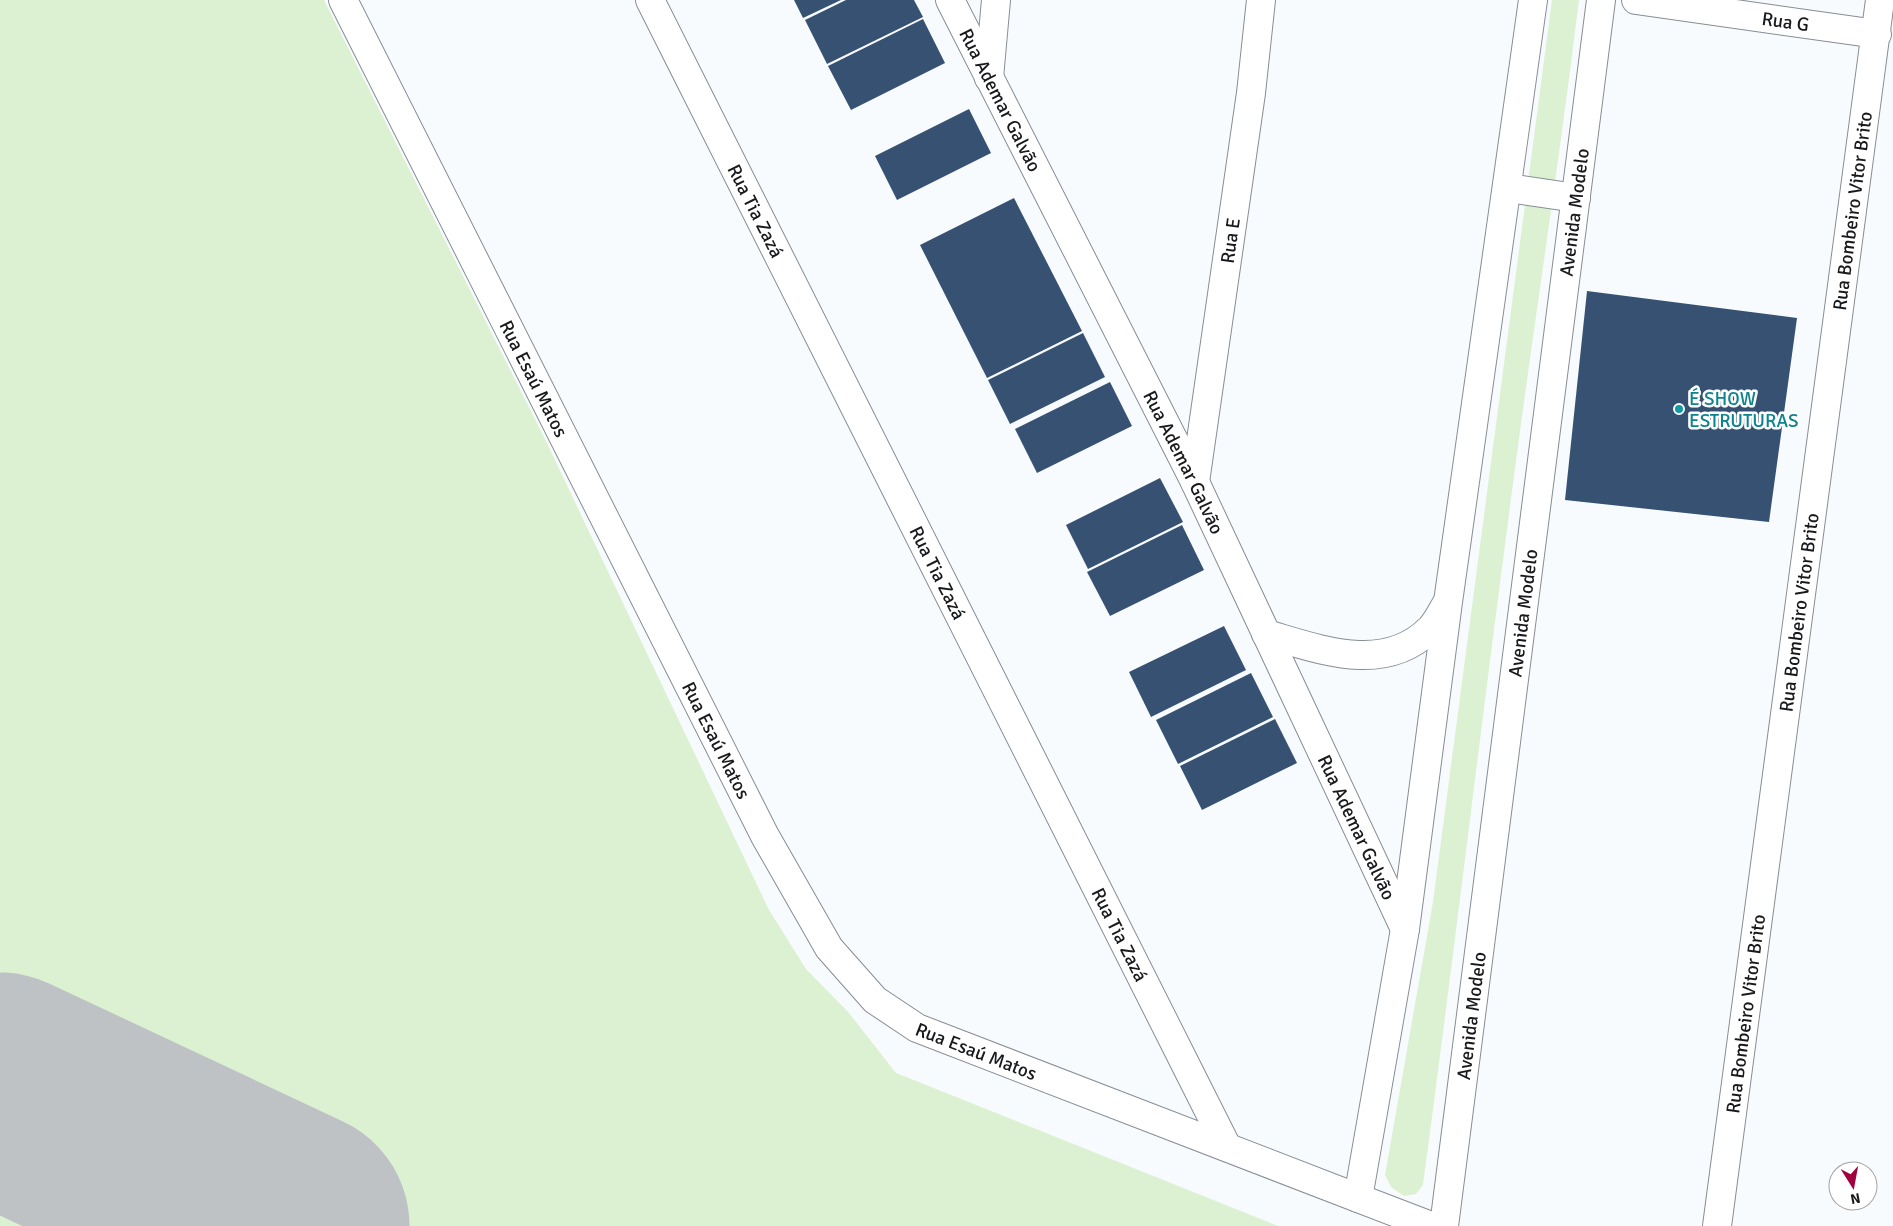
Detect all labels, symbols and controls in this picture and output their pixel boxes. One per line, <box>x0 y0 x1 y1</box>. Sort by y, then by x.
street label: Rua G <box>1760 7 1811 37</box>
street label: Rua Ademar Galvão <box>953 25 1046 176</box>
street label: Rua Bombeiro Vitor Brito <box>1828 110 1878 312</box>
street label: Avenida Modelo <box>1555 147 1595 278</box>
street label: Rua Tia Zazá <box>722 160 789 262</box>
street label: Rua E <box>1216 216 1246 265</box>
street label: Rua Esaú Matos <box>494 316 573 442</box>
street label: Rua Ademar Galvão <box>1137 387 1229 538</box>
place label: É SHOW ESTRUTURAS <box>1689 387 1799 433</box>
marker: É SHOW ESTRUTURAS <box>1673 403 1685 415</box>
street label: Rua Bombeiro Vitor Brito <box>1774 511 1825 714</box>
street label: Rua Tia Zazá <box>904 522 971 624</box>
street label: Avenida Modelo <box>1503 548 1544 679</box>
street label: Rua Esaú Matos <box>676 678 755 803</box>
street label: Rua Ademar Galvão <box>1312 751 1401 904</box>
street label: Rua Tia Zazá <box>1086 884 1153 986</box>
street label: Rua Bombeiro Vitor Brito <box>1721 913 1771 1115</box>
street label: Avenida Modelo <box>1452 950 1492 1081</box>
street label: Rua Esaú Matos <box>912 1018 1040 1086</box>
north arrow <box>1828 1161 1878 1211</box>
text: N <box>1849 1189 1862 1208</box>

